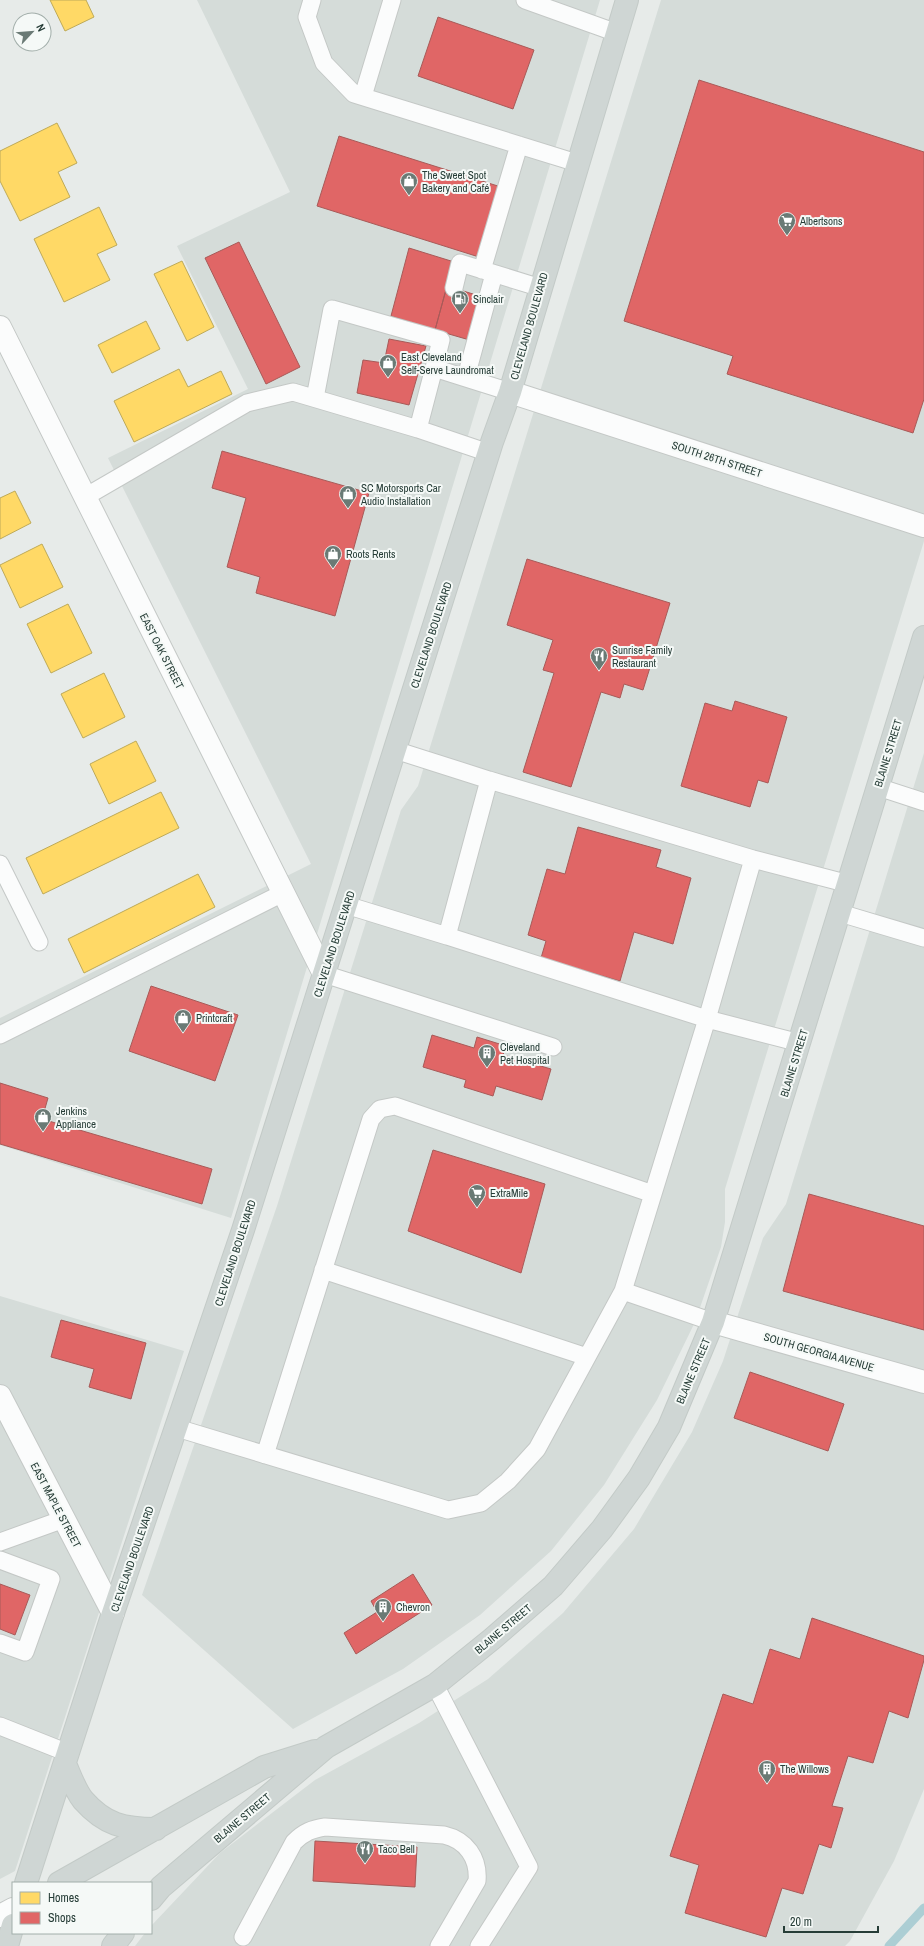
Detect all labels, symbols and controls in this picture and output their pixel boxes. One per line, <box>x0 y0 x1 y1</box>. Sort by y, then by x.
north arrow <box>12 12 52 52</box>
text: N <box>33 22 49 34</box>
place label: The Sweet Spot Bakery and Café <box>422 168 489 195</box>
shop icon: The Sweet Spot Bakery and Café <box>399 171 419 196</box>
supermarket icon: Albertsons <box>777 211 797 236</box>
place label: Albertsons <box>799 214 843 228</box>
street label: CLEVELAND BOULEVARD <box>507 271 551 381</box>
fuel station icon: Sinclair <box>450 289 470 314</box>
place label: Sinclair <box>473 292 504 306</box>
place label: East Cleveland Self-Serve Laundromat <box>401 350 494 377</box>
shop icon: East Cleveland Self-Serve Laundromat <box>378 353 398 378</box>
street label: SOUTH 26TH STREET <box>670 438 764 480</box>
place label: SC Motorsports Car Audio Installation <box>360 481 441 508</box>
shop icon: SC Motorsports Car Audio Installation <box>338 484 358 509</box>
shop icon: Roots Rents <box>323 544 343 569</box>
place label: Roots Rents <box>346 547 396 561</box>
street label: CLEVELAND BOULEVARD <box>407 580 455 690</box>
street label: EAST OAK STREET <box>137 611 187 692</box>
place label: Sunrise Family Restaurant <box>612 643 673 670</box>
restaurant icon: Sunrise Family Restaurant <box>589 646 609 671</box>
street label: BLAINE STREET <box>871 717 905 789</box>
street label: CLEVELAND BOULEVARD <box>310 889 358 999</box>
shop icon: Printcraft <box>173 1008 193 1033</box>
place label: Printcraft <box>196 1011 233 1025</box>
street label: BLAINE STREET <box>777 1027 811 1099</box>
place label: Cleveland Pet Hospital <box>500 1040 549 1067</box>
building icon: Cleveland Pet Hospital <box>477 1043 497 1068</box>
place label: Jenkins Appliance <box>55 1104 96 1131</box>
shop icon: Jenkins Appliance <box>33 1107 53 1132</box>
supermarket icon: ExtraMile <box>467 1183 487 1208</box>
place label: ExtraMile <box>490 1186 528 1200</box>
street label: CLEVELAND BOULEVARD <box>211 1198 259 1308</box>
street label: SOUTH GEORGIA AVENUE <box>762 1330 876 1374</box>
street label: BLAINE STREET <box>673 1336 713 1406</box>
street label: EAST MAPLE STREET <box>28 1460 85 1550</box>
street label: CLEVELAND BOULEVARD <box>107 1504 157 1614</box>
building icon: Chevron <box>373 1597 393 1622</box>
place label: Chevron <box>396 1600 430 1614</box>
street label: BLAINE STREET <box>472 1601 535 1657</box>
building icon: The Willows <box>757 1759 777 1784</box>
place label: The Willows <box>780 1762 830 1776</box>
street label: BLAINE STREET <box>211 1790 274 1846</box>
restaurant icon: Taco Bell <box>355 1839 375 1864</box>
place label: Taco Bell <box>378 1842 415 1856</box>
legend <box>12 1882 152 1934</box>
text: Homes <box>48 1890 79 1906</box>
scale bar <box>784 1908 878 1934</box>
text: Shops <box>48 1910 76 1926</box>
text: 20 m <box>790 1914 812 1930</box>

